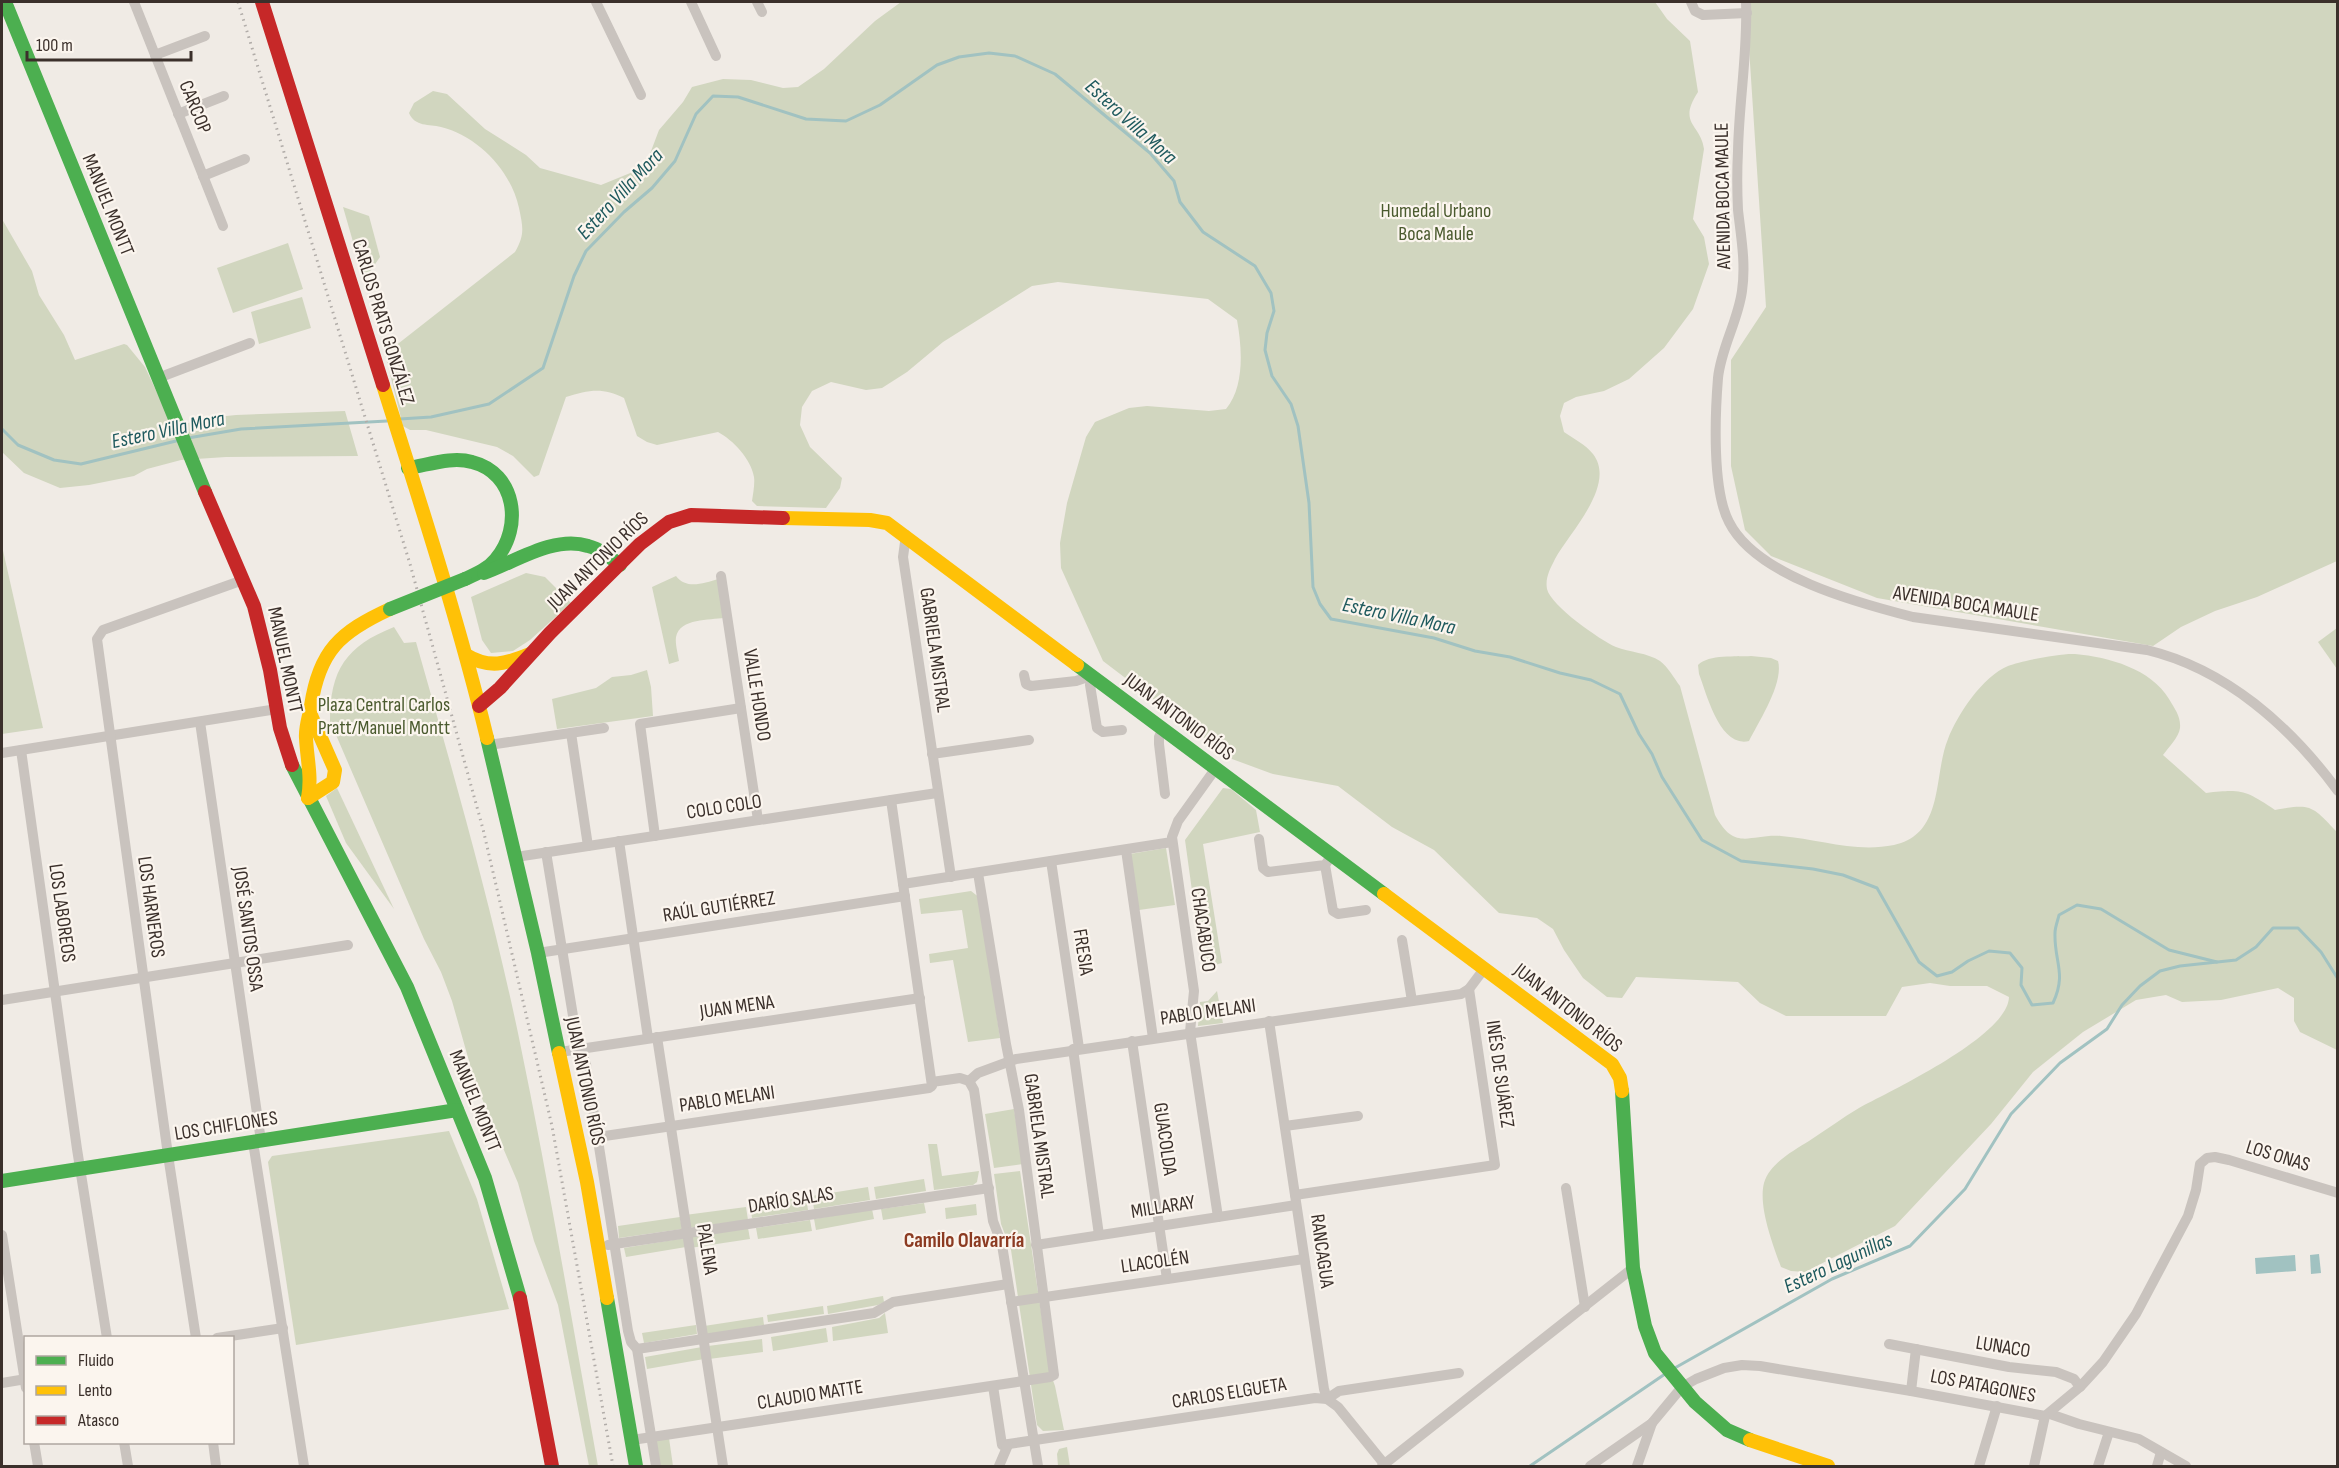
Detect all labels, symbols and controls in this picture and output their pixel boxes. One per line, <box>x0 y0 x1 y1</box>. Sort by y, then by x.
scale bar <box>27 24 190 62</box>
text: 100 m <box>36 35 73 56</box>
water label: Estero Villa Mora <box>1080 74 1182 170</box>
street label: CARCOP <box>174 77 216 137</box>
street label: AVENIDA BOCA MAULE <box>1710 122 1736 271</box>
water label: Estero Villa Mora <box>572 143 669 245</box>
street label: MANUEL MONTT <box>77 151 139 259</box>
park label: Humedal Urbano Boca Maule <box>1381 199 1491 246</box>
street label: CARLOS PRATS GONZÁLEZ <box>346 236 420 408</box>
water label: Estero Villa Mora <box>109 406 227 454</box>
street label: JUAN ANTONIO RÍOS <box>542 507 653 616</box>
street label: AVENIDA BOCA MAULE <box>1891 581 2040 627</box>
street label: GABRIELA MISTRAL <box>914 586 956 715</box>
water label: Estero Villa Mora <box>1340 592 1458 640</box>
street label: MANUEL MONTT <box>262 605 308 715</box>
street label: VALLE HONDO <box>738 647 776 743</box>
street label: JUAN ANTONIO RÍOS <box>1119 667 1239 766</box>
park label: Plaza Central Carlos Pratt/Manuel Montt <box>318 693 450 740</box>
street label: COLO COLO <box>685 789 763 825</box>
street label: LOS HARNEROS <box>132 855 170 959</box>
street label: LOS LABOREOS <box>43 862 81 964</box>
street label: JOSÉ SANTOS OSSA <box>227 864 269 993</box>
street label: RAÚL GUTIÉRREZ <box>661 886 777 928</box>
street label: CHACABUCO <box>1185 886 1221 974</box>
street label: FRESIA <box>1068 927 1099 977</box>
street label: JUAN ANTONIO RÍOS <box>1508 958 1627 1058</box>
street label: JUAN MENA <box>697 990 776 1024</box>
street label: PABLO MELANI <box>1159 993 1257 1031</box>
street label: JUAN ANTONIO RÍOS <box>559 1013 610 1148</box>
street label: INÉS DE SUÁREZ <box>1481 1019 1519 1129</box>
street label: MANUEL MONTT <box>444 1047 506 1155</box>
street label: GABRIELA MISTRAL <box>1018 1072 1060 1201</box>
street label: PABLO MELANI <box>678 1080 776 1118</box>
street label: GUACOLDA <box>1148 1101 1182 1177</box>
street label: LOS CHIFLONES <box>173 1106 279 1146</box>
street label: LOS ONAS <box>2243 1135 2313 1177</box>
street label: DARÍO SALAS <box>746 1181 836 1219</box>
street label: MILLARAY <box>1129 1190 1197 1224</box>
street label: RANCAGUA <box>1305 1213 1339 1290</box>
street label: PALENA <box>691 1222 723 1276</box>
water label: Estero Lagunillas <box>1780 1227 1897 1299</box>
district label: Camilo Olavarría <box>904 1228 1024 1253</box>
street label: LLACOLÉN <box>1119 1245 1191 1279</box>
street label: LUNACO <box>1974 1331 2032 1363</box>
legend <box>24 1336 234 1444</box>
text: Fluido <box>78 1350 114 1371</box>
street label: LOS PATAGONES <box>1928 1364 2038 1408</box>
street label: CARLOS ELGUETA <box>1170 1372 1288 1414</box>
street label: CLAUDIO MATTE <box>755 1375 865 1415</box>
text: Lento <box>78 1380 112 1401</box>
text: Atasco <box>77 1410 119 1431</box>

